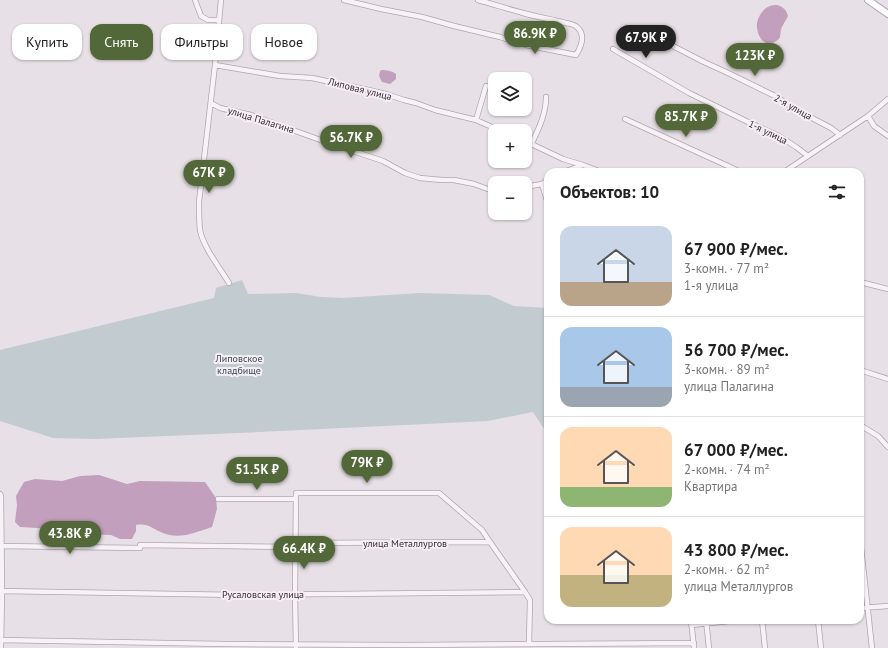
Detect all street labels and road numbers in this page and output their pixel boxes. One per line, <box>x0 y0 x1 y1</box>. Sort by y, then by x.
street label: Липовая улица <box>326 75 393 103</box>
street label: 2-я улица <box>772 91 815 123</box>
street label: улица Палагина <box>226 104 296 136</box>
street label: 1-я улица <box>746 117 790 147</box>
street label: улица Металлургов <box>363 537 447 550</box>
street label: Русаловская улица <box>222 588 304 601</box>

